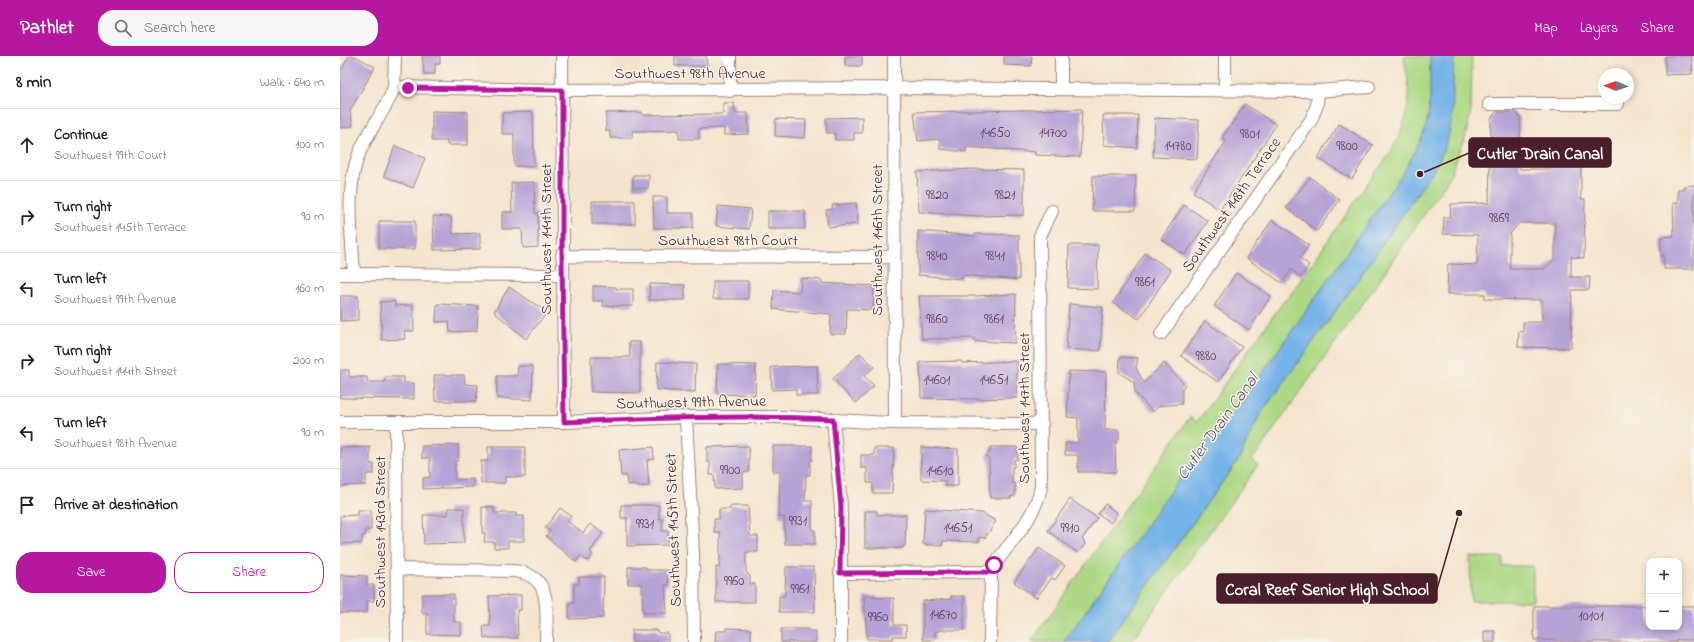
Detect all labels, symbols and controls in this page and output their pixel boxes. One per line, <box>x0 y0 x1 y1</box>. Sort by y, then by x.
search box <box>98 10 378 46</box>
text: Pathlet <box>20 15 74 42</box>
icon: search <box>112 17 134 39</box>
text: Search here <box>144 17 215 39</box>
text: Map <box>1534 18 1558 39</box>
text: Layers <box>1580 18 1618 39</box>
text: Share <box>1640 18 1674 39</box>
street label: Southwest 98th Avenue <box>614 62 767 86</box>
north arrow <box>1598 68 1634 104</box>
text: 8 min <box>16 70 51 95</box>
text: Walk · 640 m <box>260 73 324 92</box>
route end <box>399 79 417 97</box>
house number: 14650 <box>980 123 1010 144</box>
house number: 14700 <box>1039 123 1067 144</box>
text: Continue <box>54 124 108 146</box>
house number: 9801 <box>1240 124 1261 145</box>
street label: Southwest 148th Terrace <box>1176 132 1288 277</box>
icon: ahead <box>16 134 38 156</box>
text: 100 m <box>295 135 324 154</box>
house number: 14780 <box>1164 136 1192 157</box>
house number: 9800 <box>1336 136 1358 157</box>
callout: Cutler Drain Canal <box>1469 138 1611 167</box>
text: Cutler Drain Canal <box>1477 142 1603 167</box>
text: Southwest 99th Court <box>54 146 167 165</box>
street label: Southwest 144th Street <box>535 163 559 315</box>
street label: Southwest 146th Street <box>866 163 890 316</box>
house number: 9820 <box>926 185 948 206</box>
house number: 9821 <box>995 185 1016 206</box>
text: Turn right <box>54 196 112 218</box>
icon: right <box>16 206 38 228</box>
text: 90 m <box>301 207 324 226</box>
house number: 9869 <box>1489 208 1510 229</box>
text: Southwest 145th Terrace <box>54 218 186 237</box>
street label: Southwest 98th Court <box>658 229 799 253</box>
house number: 9840 <box>926 246 948 267</box>
house number: 9841 <box>985 246 1005 267</box>
text: Turn left <box>54 268 107 290</box>
house number: 9861 <box>1135 272 1156 293</box>
icon: left <box>16 278 38 300</box>
text: 160 m <box>295 279 324 298</box>
text: Southwest 99th Avenue <box>54 290 176 309</box>
house number: 9860 <box>926 309 948 330</box>
house number: 9861 <box>984 309 1005 330</box>
street label: Southwest 147th Street <box>1013 332 1037 484</box>
text: Turn right <box>54 340 112 362</box>
house number: 9880 <box>1196 346 1216 367</box>
icon: right <box>16 350 38 372</box>
text: 200 m <box>293 351 324 370</box>
text: Southwest 144th Street <box>54 362 177 381</box>
water label: Cutler Drain Canal <box>1171 367 1266 485</box>
house number: 14601 <box>924 370 951 391</box>
house number: 14651 <box>980 370 1009 391</box>
street label: Southwest 99th Avenue <box>616 390 767 416</box>
text: Turn left <box>54 412 107 434</box>
icon: left <box>16 422 38 444</box>
text: 90 m <box>301 423 324 442</box>
text: Southwest 98th Avenue <box>54 434 177 453</box>
street label: Southwest 145th Street <box>659 452 689 607</box>
street label: Southwest 143rd Street <box>369 455 393 608</box>
house number: 9900 <box>720 460 740 481</box>
house number: 14610 <box>927 461 953 482</box>
icon: arrive <box>16 494 38 516</box>
text: Arrive at destination <box>54 494 178 516</box>
house number: 9931 <box>789 511 808 532</box>
house number: 9931 <box>636 514 655 535</box>
house number: 14651 <box>944 518 973 539</box>
house number: 9910 <box>1061 518 1079 539</box>
button: Save <box>16 552 166 593</box>
button: Share <box>174 552 324 593</box>
route start <box>985 556 1003 574</box>
map controls <box>1646 558 1682 630</box>
button: + <box>1646 558 1682 594</box>
house number: 9960 <box>724 571 744 592</box>
callout: Coral Reef Senior High School <box>1217 574 1437 603</box>
text: Coral Reef Senior High School <box>1225 578 1429 605</box>
house number: 9961 <box>790 579 810 600</box>
button: − <box>1646 594 1682 630</box>
house number: 14670 <box>929 605 957 626</box>
house number: 10101 <box>1578 606 1604 627</box>
house number: 9960 <box>868 607 888 628</box>

